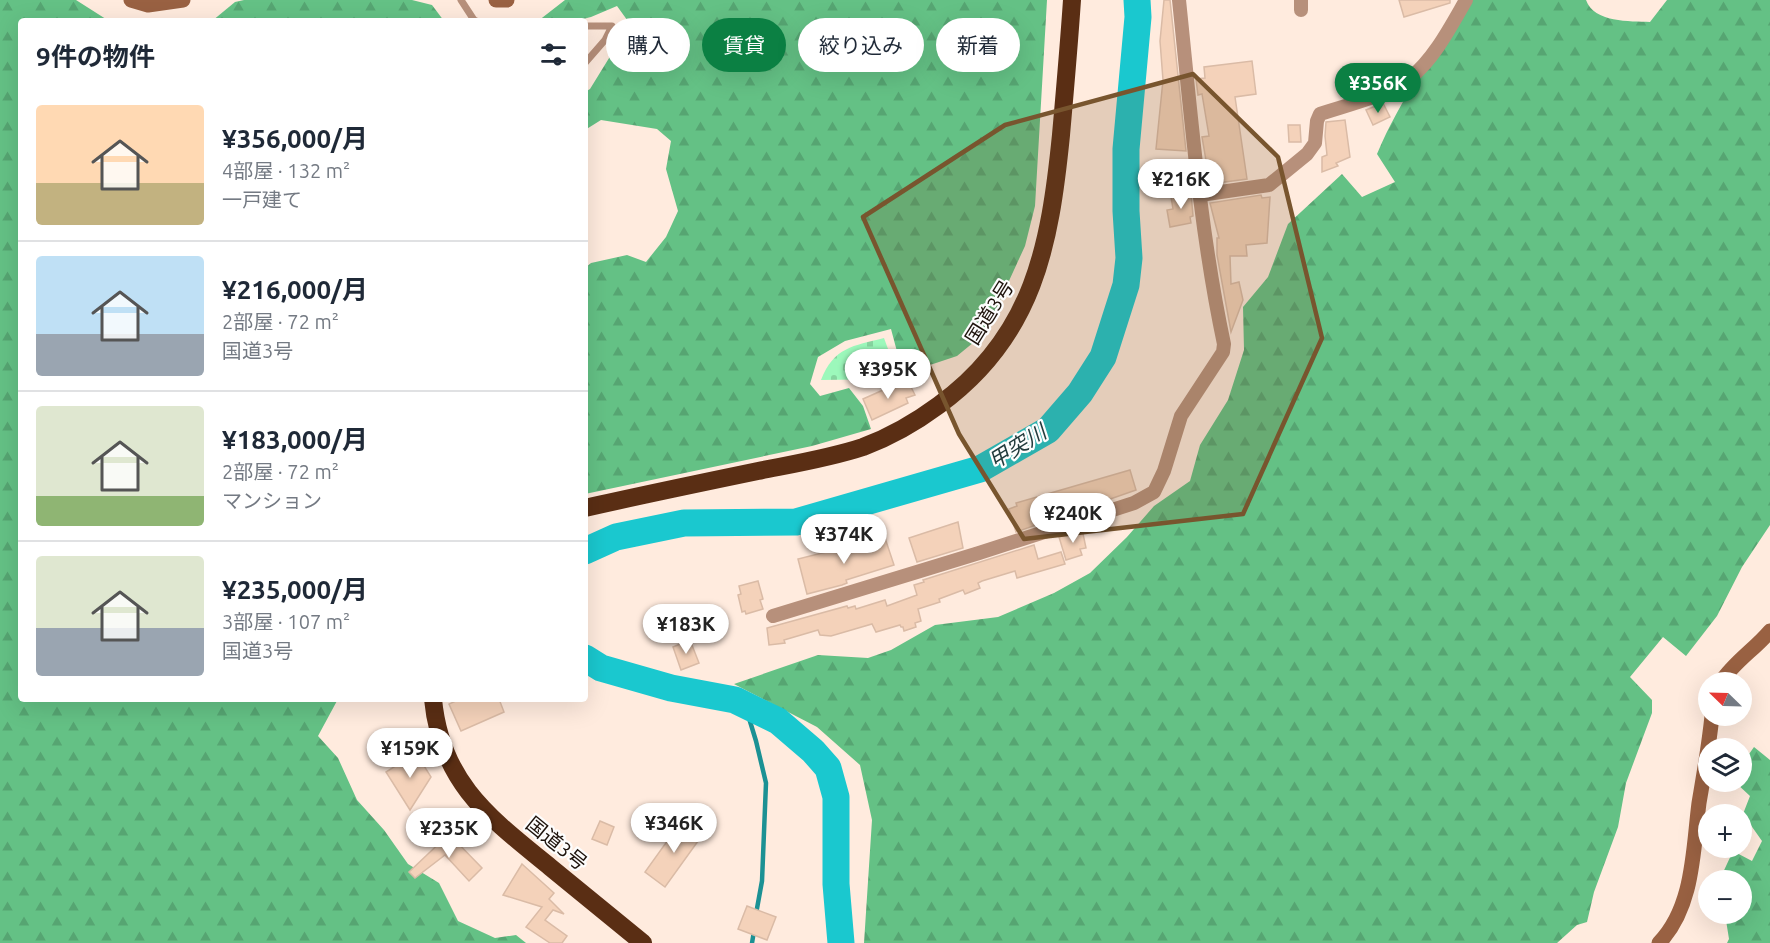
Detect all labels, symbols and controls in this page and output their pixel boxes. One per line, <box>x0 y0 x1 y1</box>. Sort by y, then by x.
chip: 購入 <box>606 18 690 72</box>
chip: 賃貸 <box>702 18 786 72</box>
chip: 絞り込み <box>798 18 924 72</box>
chip: 新着 <box>936 18 1020 72</box>
icon: filters <box>537 38 570 71</box>
text: 9件の物件 <box>36 42 155 71</box>
pin: ¥356K <box>1336 63 1420 114</box>
text: ¥356K <box>1349 71 1407 94</box>
text: ¥356,000/月 <box>222 124 368 153</box>
icon: home <box>84 129 156 201</box>
text: 4部屋 · 132 m² <box>222 159 350 182</box>
pin: ¥216K <box>1139 159 1223 210</box>
text: ¥216K <box>1152 167 1210 190</box>
text: 一戸建て <box>222 188 302 211</box>
text: ¥216,000/月 <box>222 275 368 304</box>
street label: 国道3号 <box>960 276 1018 348</box>
icon: home <box>84 280 156 352</box>
text: 2部屋 · 72 m² <box>222 310 339 333</box>
text: 国道3号 <box>222 339 293 362</box>
pin: ¥395K <box>846 349 930 400</box>
text: ¥395K <box>859 357 917 380</box>
water label: 甲突川 <box>984 418 1052 473</box>
text: ¥183,000/月 <box>222 425 368 454</box>
icon: home <box>84 430 156 502</box>
text: 2部屋 · 72 m² <box>222 460 339 483</box>
text: マンション <box>222 489 322 512</box>
pin: ¥240K <box>1031 493 1115 544</box>
text: ¥240K <box>1044 501 1102 524</box>
pin: ¥374K <box>802 514 886 565</box>
text: ¥374K <box>815 522 873 545</box>
text: ¥235,000/月 <box>222 575 368 604</box>
icon: home <box>84 580 156 652</box>
pin: ¥183K <box>644 604 728 655</box>
text: 3部屋 · 107 m² <box>222 610 350 633</box>
text: ¥183K <box>657 612 715 635</box>
text: 国道3号 <box>222 639 293 662</box>
north arrow <box>1698 672 1752 726</box>
map controls <box>1698 672 1752 924</box>
pin: ¥159K <box>368 728 452 779</box>
text: ¥159K <box>381 736 439 759</box>
button: layers <box>1698 738 1752 792</box>
pin: ¥346K <box>632 803 716 854</box>
button: + <box>1698 804 1752 858</box>
pin: ¥235K <box>407 808 491 859</box>
text: ¥346K <box>645 811 703 834</box>
street label: 国道3号 <box>522 812 592 874</box>
text: ¥235K <box>420 816 478 839</box>
button: − <box>1698 870 1752 924</box>

